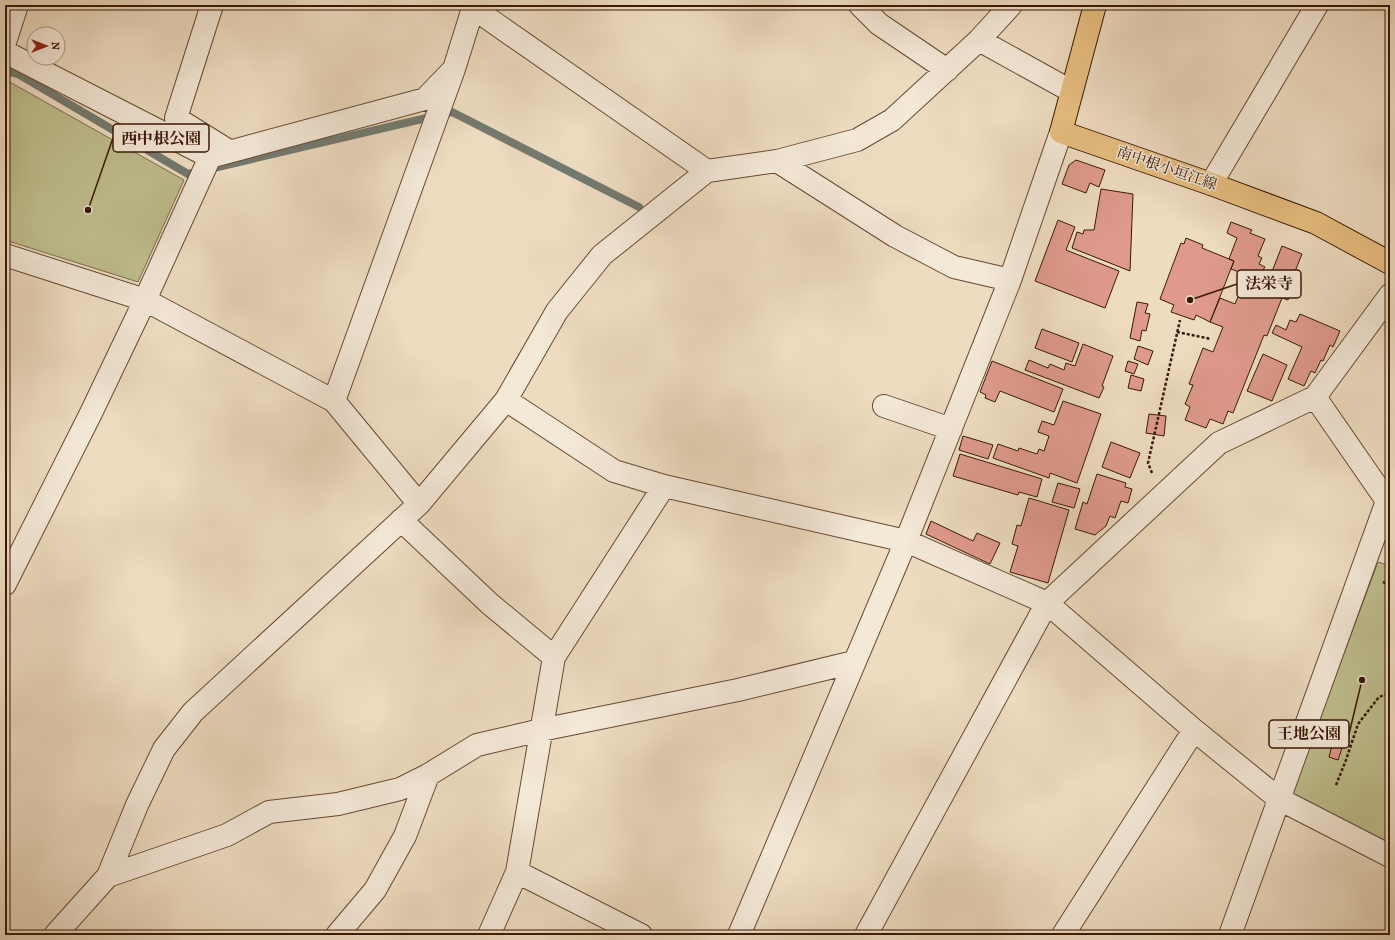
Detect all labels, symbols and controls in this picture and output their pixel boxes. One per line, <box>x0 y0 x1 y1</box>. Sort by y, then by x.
north arrow <box>26 26 66 66</box>
text: N <box>49 42 62 51</box>
callout: 西中根公園 <box>113 124 209 152</box>
text: 西中根公園 <box>121 129 201 148</box>
street label: 南中根小垣江線 <box>1114 142 1220 194</box>
callout: 法栄寺 <box>1237 270 1301 298</box>
text: 法栄寺 <box>1245 274 1293 293</box>
callout: 王地公園 <box>1269 720 1349 748</box>
text: 王地公園 <box>1277 724 1341 743</box>

